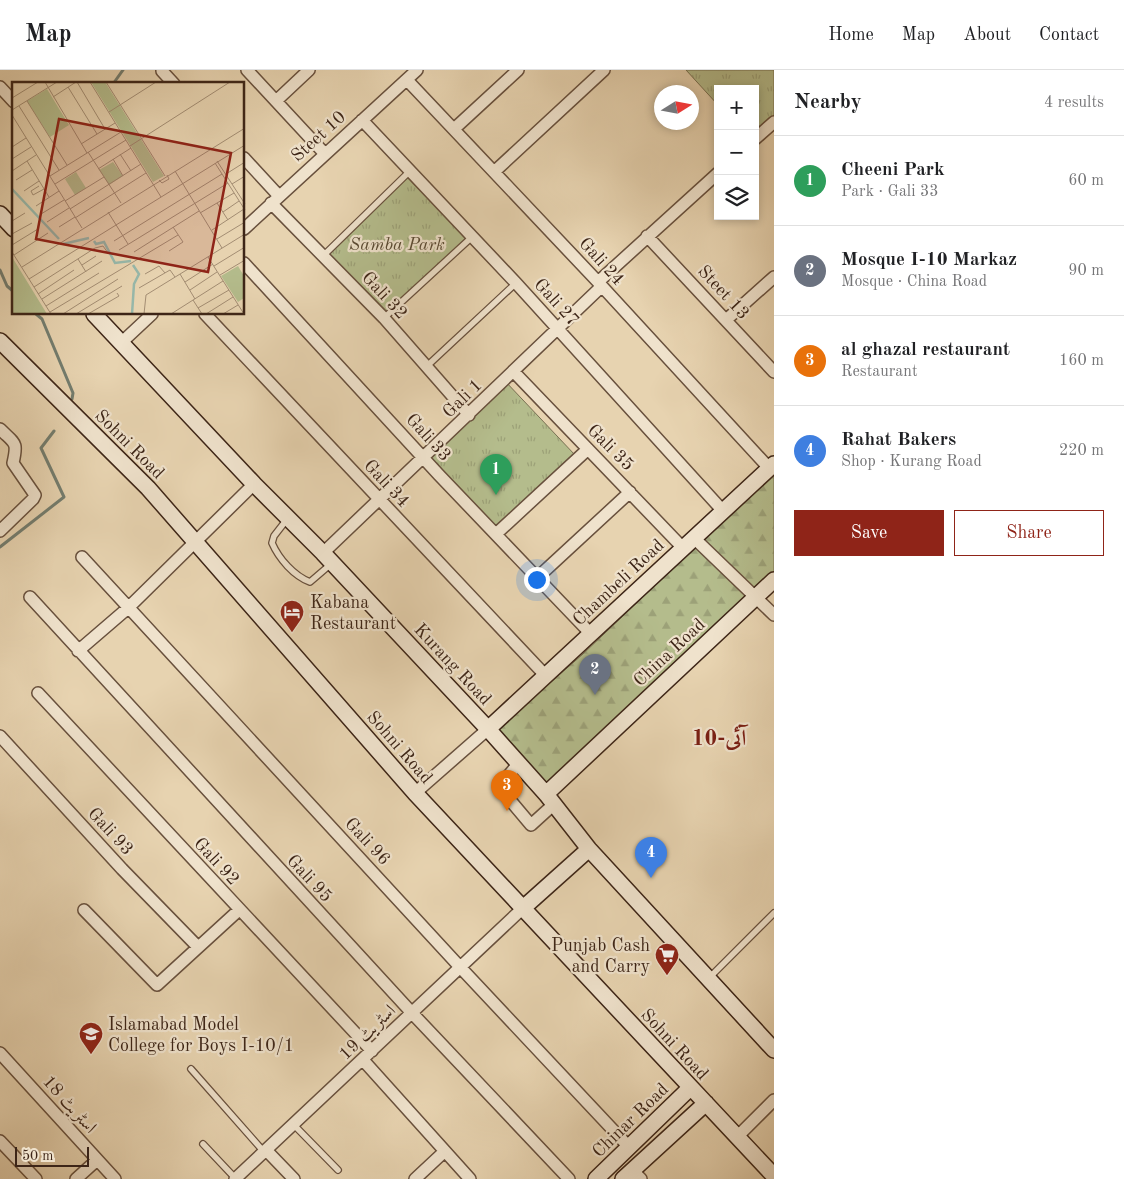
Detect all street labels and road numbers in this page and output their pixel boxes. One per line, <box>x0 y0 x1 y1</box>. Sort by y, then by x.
street label: Steet 10 <box>288 108 349 166</box>
street label: Gali 24 <box>575 234 627 289</box>
street label: Steet 13 <box>694 262 752 323</box>
street label: Gali 32 <box>358 269 410 323</box>
street label: Gali 27 <box>530 275 582 330</box>
street label: Gali 1 <box>440 376 486 422</box>
street label: Sohni Road <box>91 407 167 483</box>
street label: Gali 33 <box>402 410 454 465</box>
street label: Gali 35 <box>584 421 637 474</box>
street label: Gali 34 <box>360 457 412 511</box>
street label: Chambeli Road <box>570 536 668 629</box>
street label: China Road <box>630 615 709 690</box>
street label: Kurang Road <box>410 620 494 709</box>
street label: Sohni Road <box>363 708 435 787</box>
street label: Gali 93 <box>84 805 136 859</box>
street label: Gali 96 <box>341 815 393 869</box>
street label: Gali 92 <box>190 835 242 889</box>
street label: Gali 95 <box>283 852 335 906</box>
street label: اسٹریٹ 19 <box>336 1002 401 1065</box>
street label: Sohni Road <box>637 1006 711 1084</box>
street label: اسٹریٹ 18 <box>37 1072 100 1138</box>
street label: Chinar Road <box>589 1080 672 1161</box>

